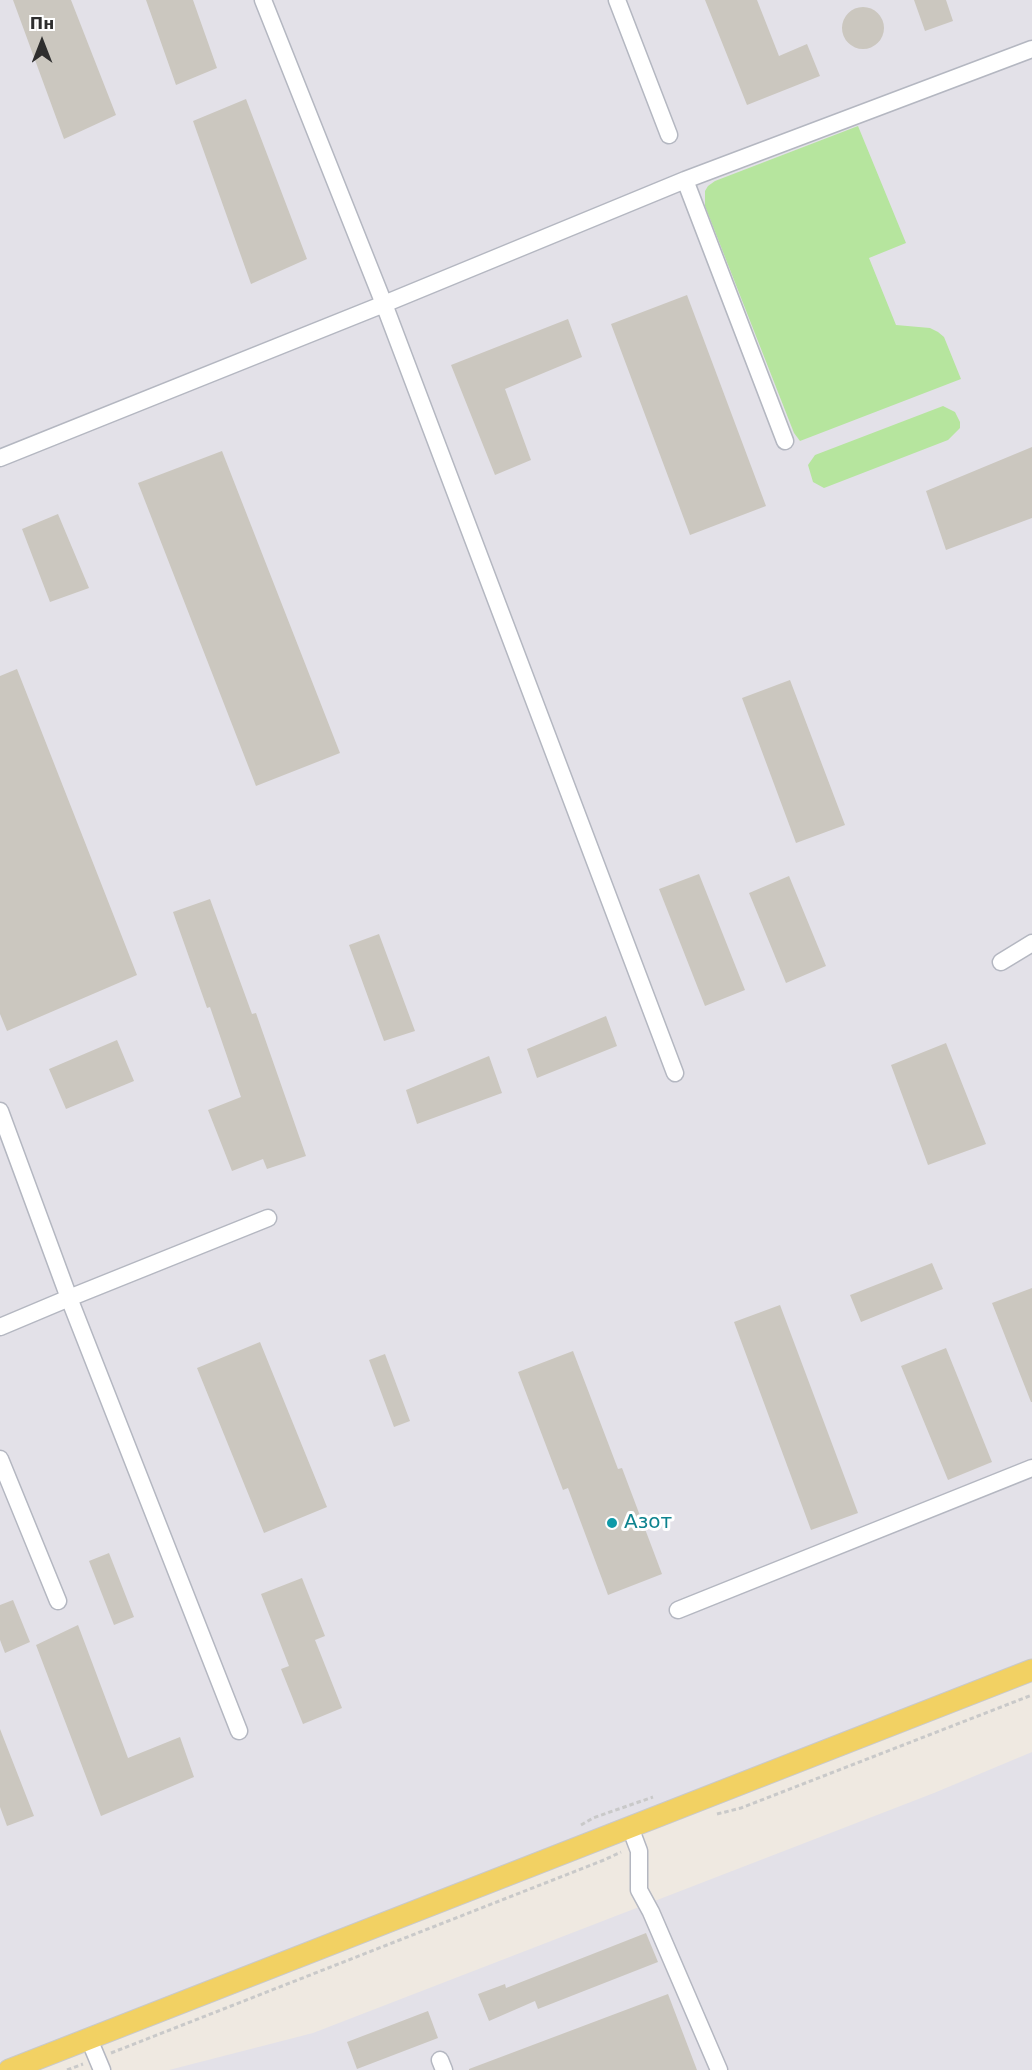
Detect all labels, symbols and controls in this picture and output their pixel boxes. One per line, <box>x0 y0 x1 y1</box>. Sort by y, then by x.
north arrow <box>12 12 72 72</box>
text: Пн <box>30 14 54 33</box>
place label: Азот <box>624 1511 672 1535</box>
marker: Азот <box>605 1516 619 1530</box>

